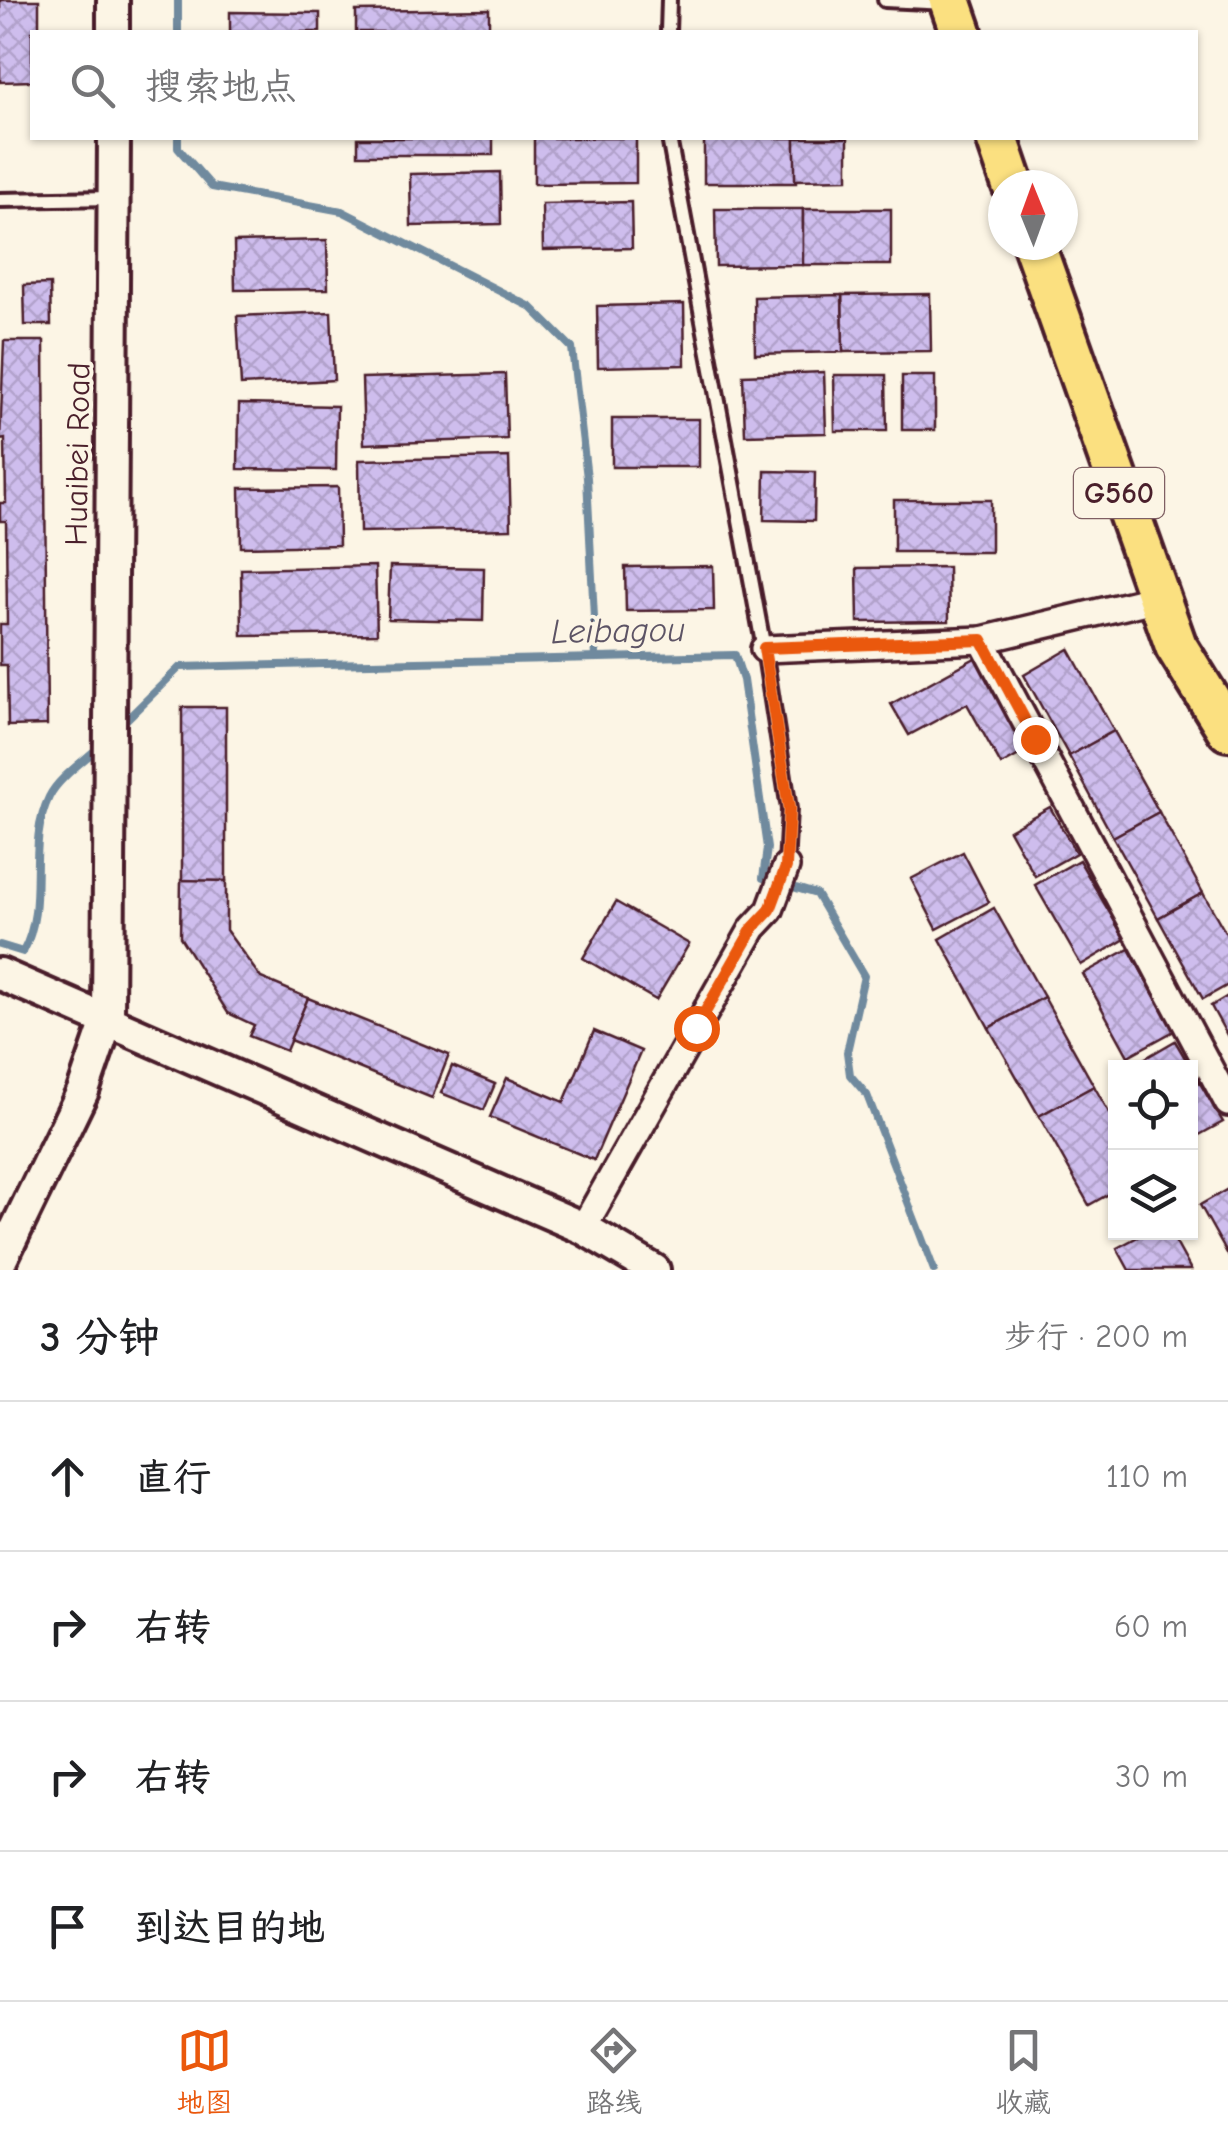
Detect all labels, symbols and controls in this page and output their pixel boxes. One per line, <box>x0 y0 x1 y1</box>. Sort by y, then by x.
search box <box>30 30 1198 140</box>
icon: search <box>65 58 120 113</box>
text: 搜索地点 <box>145 65 297 109</box>
north arrow <box>988 170 1078 260</box>
street label: Huaibei Road <box>57 362 98 546</box>
road number: G560 <box>1074 468 1164 518</box>
water label: Leibagou <box>550 609 686 652</box>
route end <box>1013 717 1059 763</box>
route start <box>674 1006 720 1052</box>
map controls <box>1108 1060 1198 1240</box>
button: locate <box>1108 1060 1198 1150</box>
button: layers <box>1108 1150 1198 1240</box>
text: 3 分钟 <box>40 1313 160 1362</box>
text: 步行 · 200 m <box>1004 1318 1188 1355</box>
icon: ahead <box>40 1449 95 1504</box>
text: 直行 <box>135 1456 211 1500</box>
text: 110 m <box>1106 1458 1188 1495</box>
icon: right <box>40 1599 95 1654</box>
text: 右转 <box>135 1606 211 1650</box>
text: 60 m <box>1114 1608 1188 1645</box>
icon: right <box>40 1749 95 1804</box>
text: 右转 <box>135 1756 211 1800</box>
text: 30 m <box>1115 1758 1188 1795</box>
icon: arrive <box>40 1899 95 1954</box>
text: 到达目的地 <box>135 1906 325 1950</box>
tab: 地图 <box>177 2023 233 2120</box>
tab: 路线 <box>586 2023 642 2120</box>
tab: 收藏 <box>995 2023 1051 2120</box>

